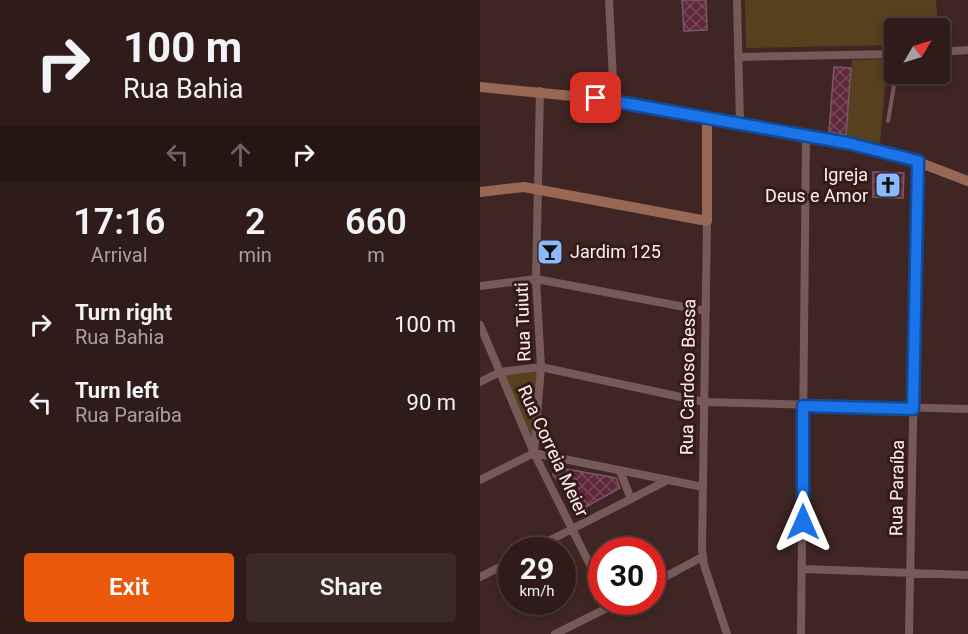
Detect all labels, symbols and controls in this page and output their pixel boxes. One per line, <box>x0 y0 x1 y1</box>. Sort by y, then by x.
north arrow <box>884 18 950 84</box>
map controls <box>884 18 950 84</box>
text: 100 m <box>123 23 242 72</box>
icon: right <box>24 24 102 102</box>
pin <box>570 72 621 123</box>
text: Rua Bahia <box>123 73 244 105</box>
icon: arrive <box>579 81 612 114</box>
icon: left <box>161 138 194 171</box>
icon: ahead <box>224 138 257 171</box>
icon: right <box>287 138 320 171</box>
place label: Igreja Deus e Amor <box>765 164 868 206</box>
church icon: Igreja Deus e Amor <box>873 170 903 200</box>
text: 17:16 <box>73 201 165 243</box>
text: 2 <box>245 201 265 243</box>
text: 660 <box>345 201 407 243</box>
bar icon: Jardim 125 <box>535 237 565 267</box>
place label: Jardim 125 <box>570 241 661 262</box>
text: Arrival <box>91 243 148 267</box>
text: min <box>238 243 272 267</box>
text: m <box>367 243 385 267</box>
street label: Rua Tuiuti <box>511 282 534 362</box>
street label: Rua Cardoso Bessa <box>676 299 699 455</box>
text: Turn right <box>75 300 172 325</box>
icon: right <box>24 308 57 341</box>
text: 100 m <box>394 312 456 337</box>
text: Rua Bahia <box>75 325 164 349</box>
text: Turn left <box>75 378 159 403</box>
street label: Rua Correia Meier <box>514 382 593 520</box>
icon: left <box>24 386 57 419</box>
text: 90 m <box>407 390 456 415</box>
text: Rua Paraíba <box>75 403 182 427</box>
street label: Rua Paraíba <box>885 440 908 536</box>
position arrow <box>771 490 835 554</box>
speed limit sign: 30 <box>588 537 666 615</box>
text: 29 <box>520 551 554 586</box>
button: Exit <box>24 553 234 622</box>
button: Share <box>246 553 456 622</box>
text: km/h <box>519 582 555 600</box>

